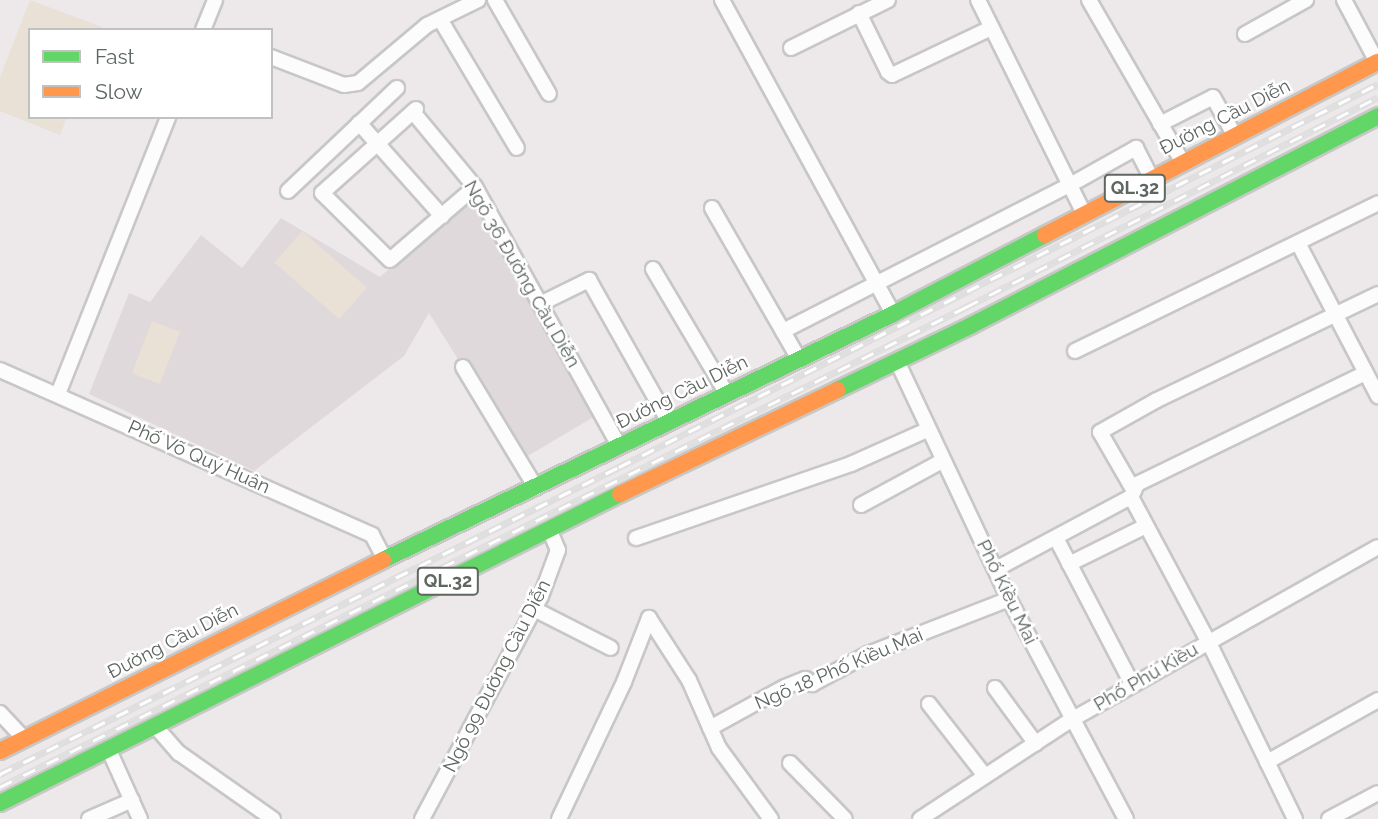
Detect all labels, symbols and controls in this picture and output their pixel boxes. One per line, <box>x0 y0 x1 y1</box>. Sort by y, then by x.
legend <box>28 28 273 119</box>
text: Fast <box>95 44 135 69</box>
street label: Đường Cầu Diễn <box>1156 74 1294 160</box>
text: Slow <box>95 79 143 104</box>
road number: QL.32 <box>1104 174 1166 202</box>
street label: Ngõ 36 Đường Cầu Diễn <box>459 176 585 372</box>
street label: Đường Cầu Diễn <box>613 350 751 434</box>
street label: Phố Võ Quý Huân <box>124 415 274 499</box>
street label: Phố Kiều Mai <box>972 536 1042 648</box>
road number: QL.32 <box>416 566 480 596</box>
street label: Ngõ 99 Đường Cầu Diễn <box>439 576 555 776</box>
street label: Đường Cầu Diễn <box>104 598 242 684</box>
street label: Ngõ 18 Phố Kiều Mai <box>752 623 926 715</box>
street label: Phố Phú Kiều <box>1090 638 1202 716</box>

